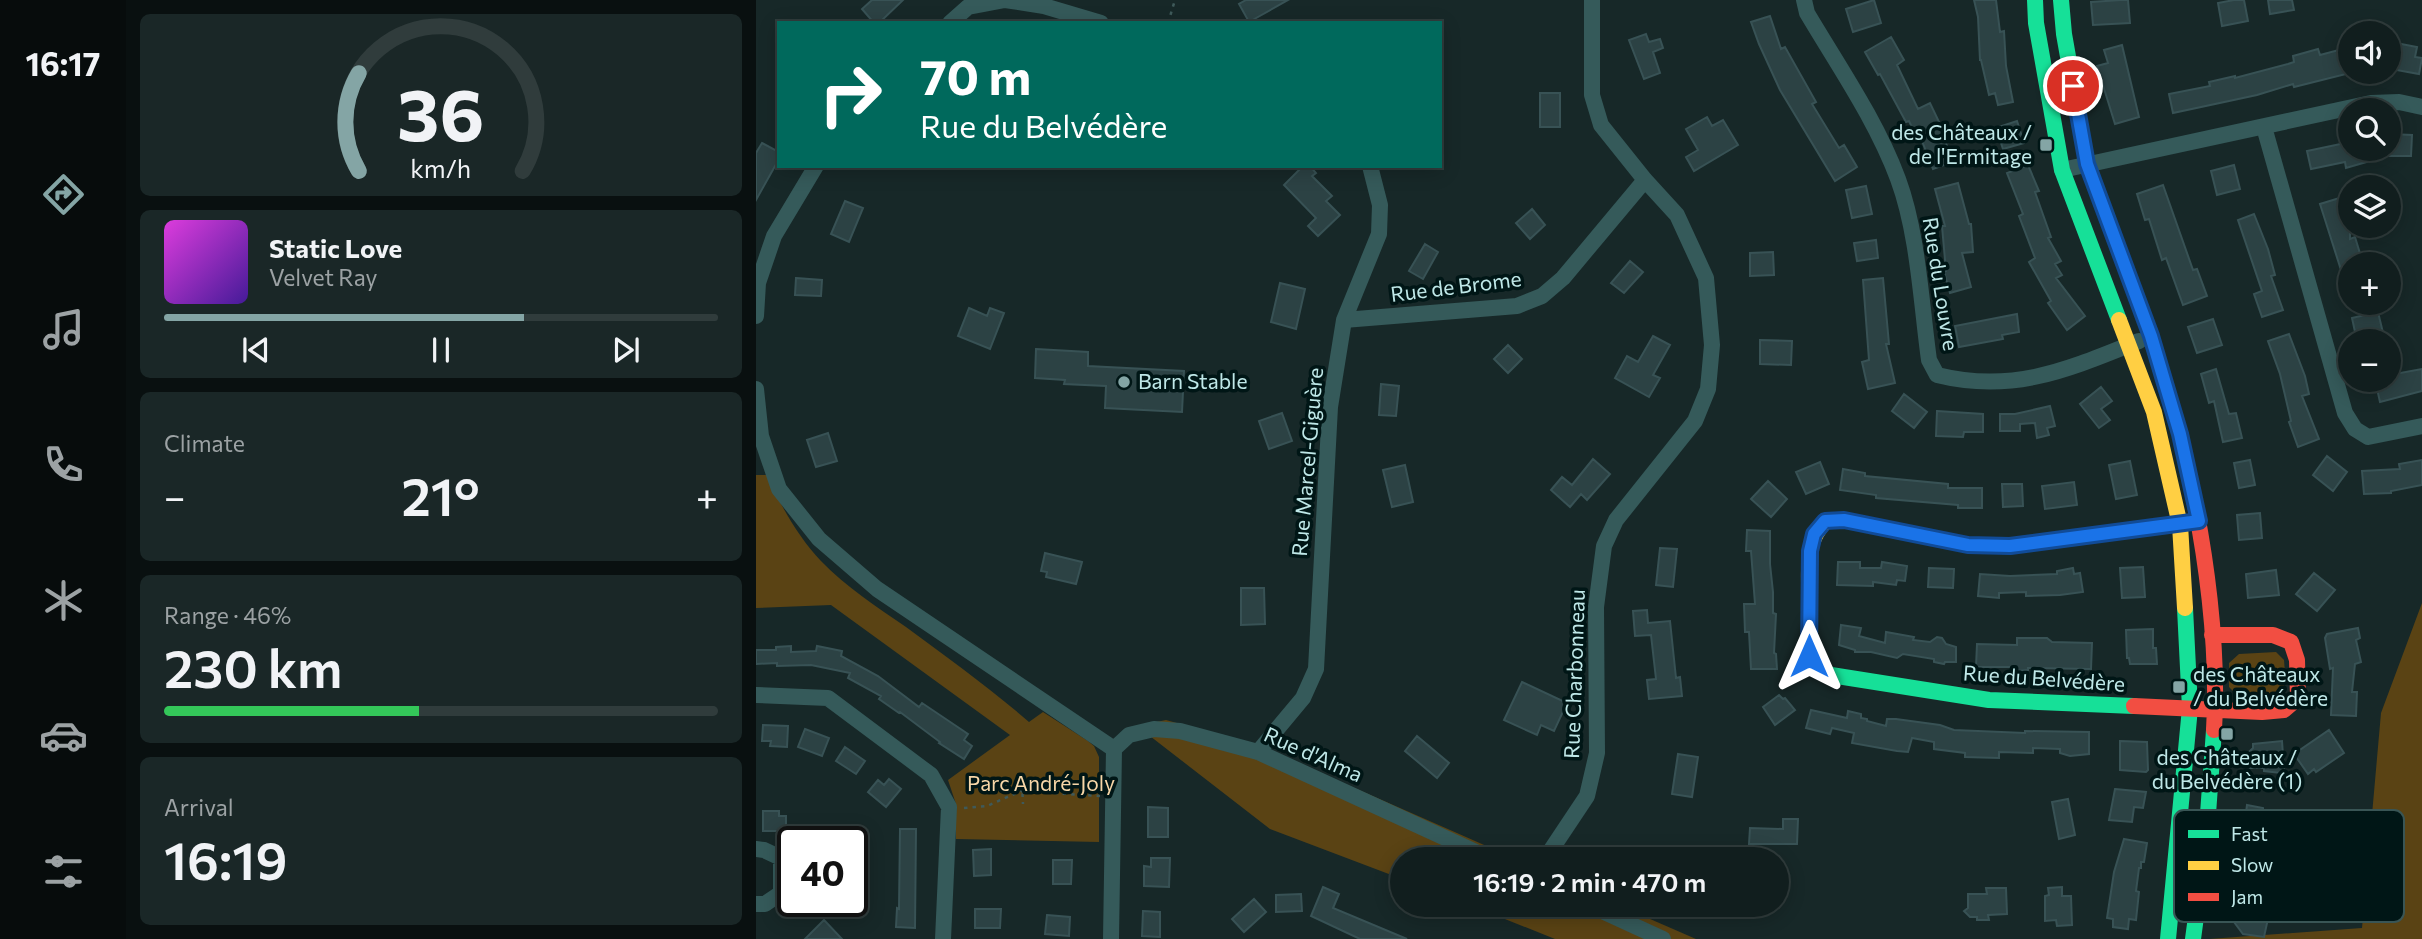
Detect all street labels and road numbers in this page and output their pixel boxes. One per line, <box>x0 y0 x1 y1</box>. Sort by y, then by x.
street label: Rue du Louvre <box>1919 215 1964 352</box>
street label: Rue de Brome <box>1389 265 1523 306</box>
street label: Rue Marcel-Giguère <box>1286 366 1327 557</box>
street label: Rue Charbonneau <box>1558 589 1589 759</box>
street label: Rue du Belvédère <box>1962 659 2126 696</box>
street label: Rue d'Alma <box>1261 721 1367 786</box>

